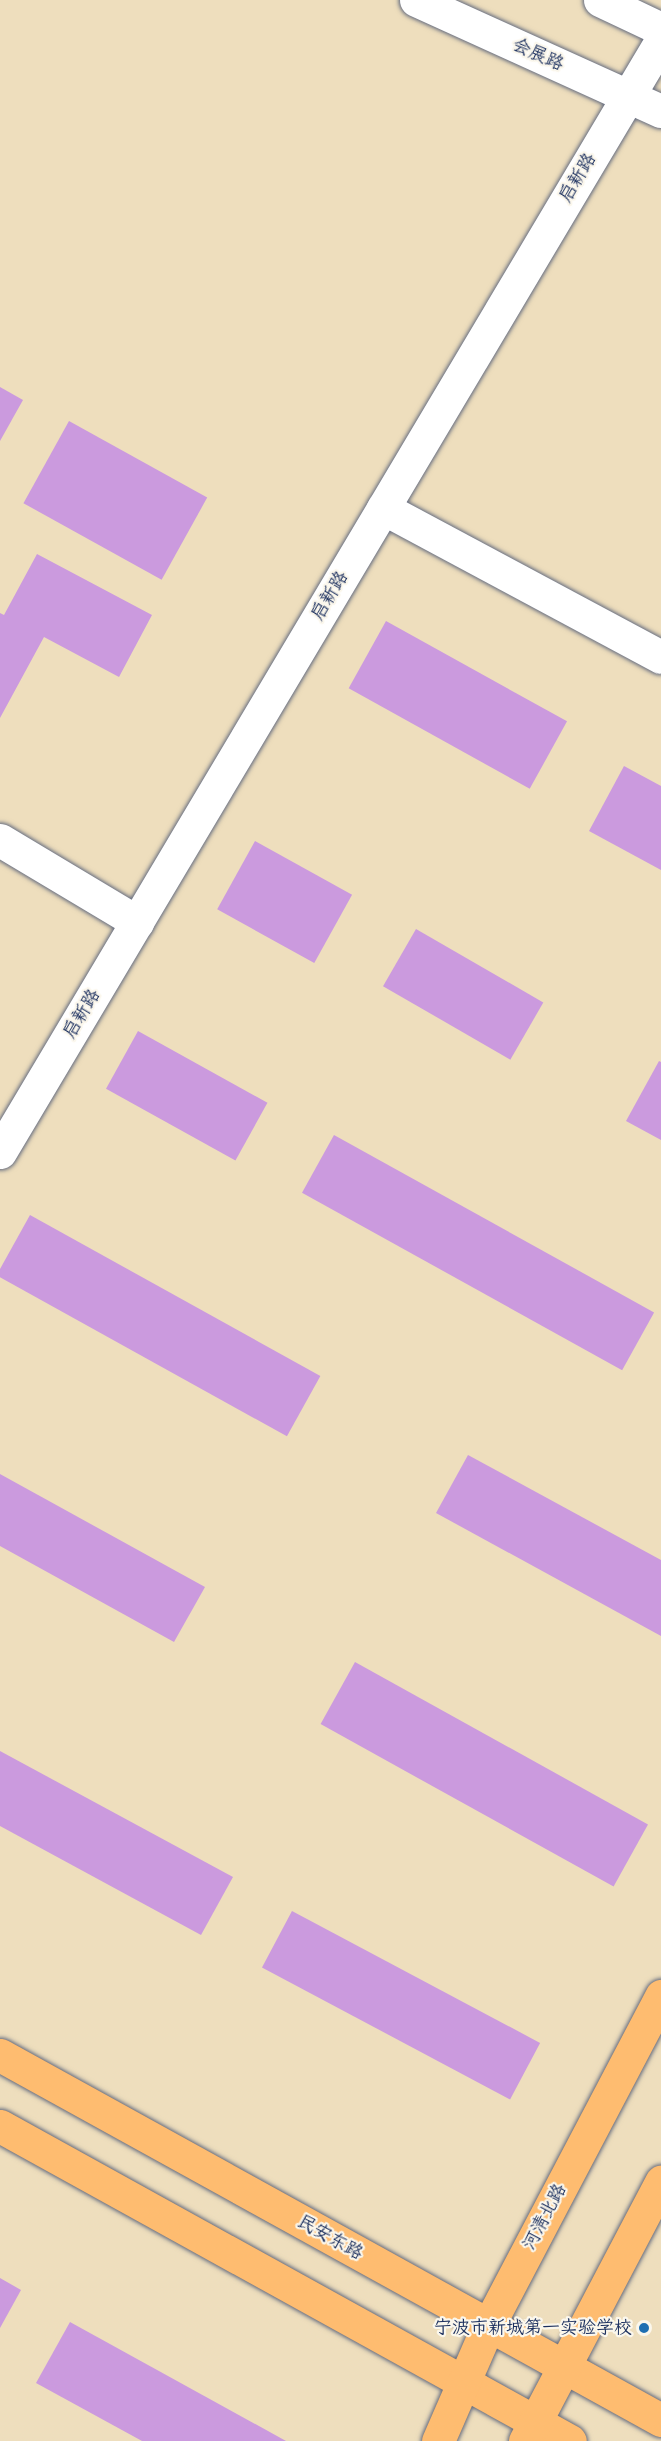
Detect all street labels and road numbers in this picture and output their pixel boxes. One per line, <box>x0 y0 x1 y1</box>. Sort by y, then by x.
street label: 会展路 <box>509 34 567 76</box>
street label: 启新路 <box>555 149 601 207</box>
street label: 启新路 <box>307 567 353 625</box>
street label: 启新路 <box>59 985 105 1043</box>
street label: 河清北路 <box>519 2180 571 2254</box>
street label: 民安东路 <box>293 2211 367 2265</box>

